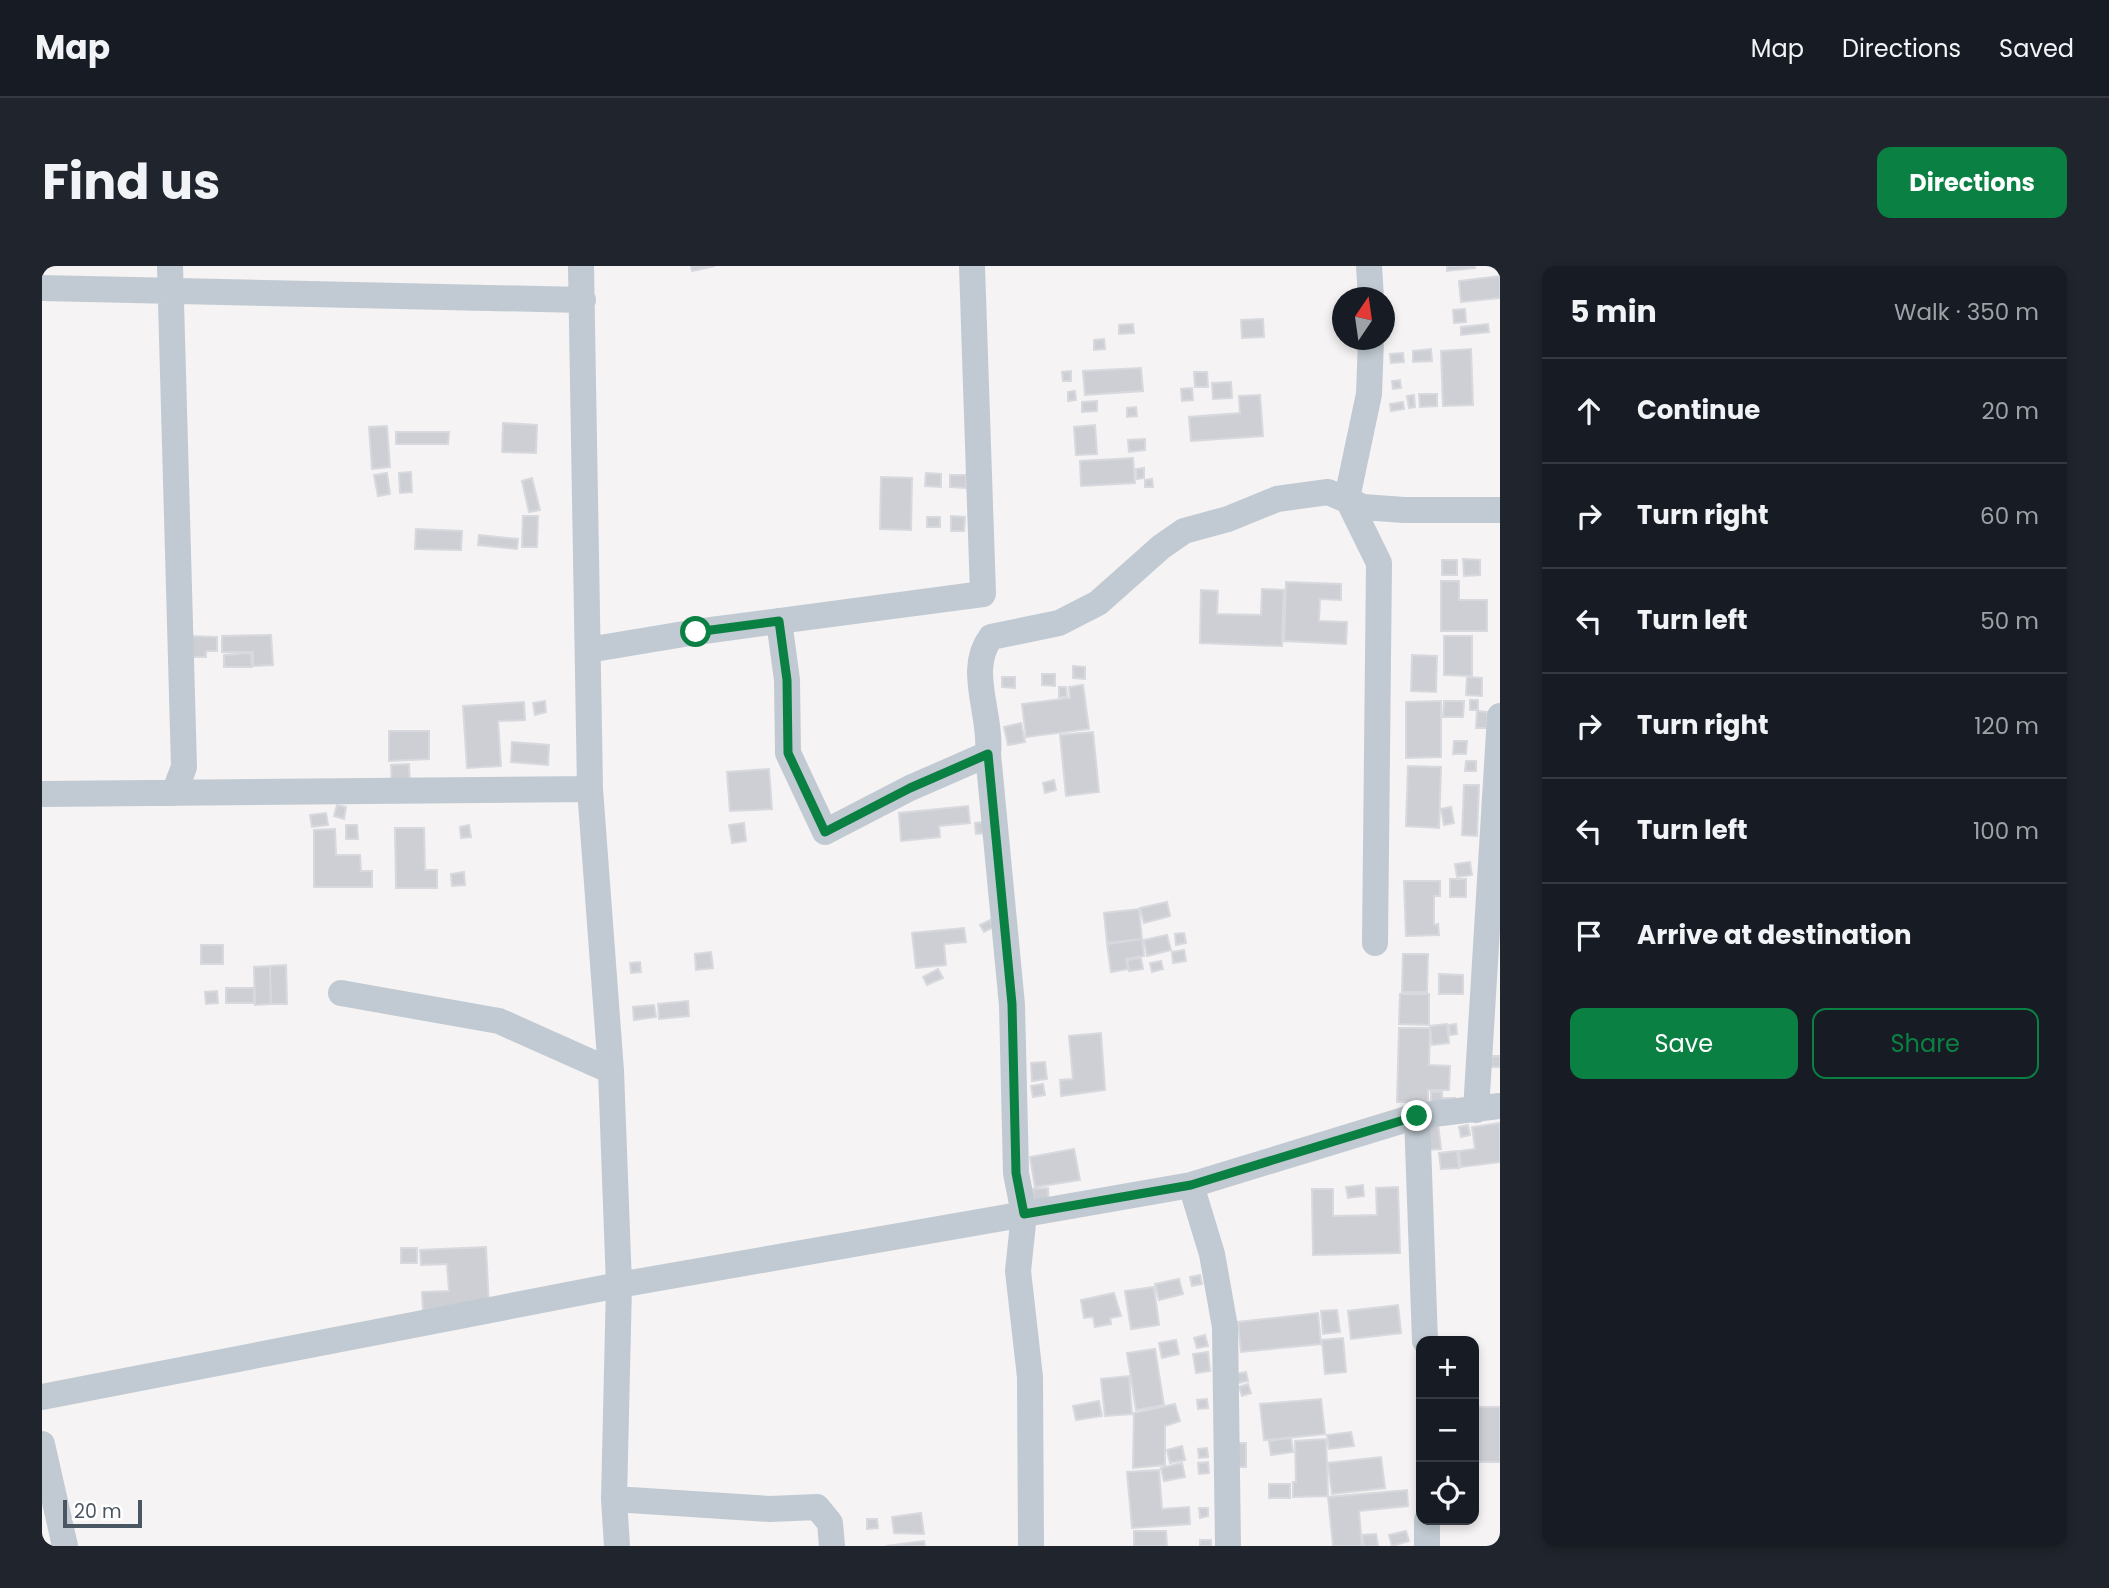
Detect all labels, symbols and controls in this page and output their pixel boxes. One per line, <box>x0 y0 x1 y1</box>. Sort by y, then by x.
text: Map <box>35 24 110 71</box>
text: Map <box>1751 32 1804 65</box>
text: Directions <box>1842 32 1961 65</box>
text: Saved <box>1999 32 2074 65</box>
button: Directions <box>1877 147 2067 218</box>
text: Find us <box>42 148 220 216</box>
north arrow <box>1332 287 1395 350</box>
text: 5 min <box>1570 290 1657 333</box>
text: Walk · 350 m <box>1894 296 2039 328</box>
icon: ahead <box>1570 392 1608 430</box>
text: Continue <box>1637 392 1760 428</box>
text: 20 m <box>1981 395 2039 427</box>
icon: right <box>1570 497 1608 535</box>
text: Turn right <box>1637 497 1769 533</box>
text: 60 m <box>1980 500 2039 532</box>
icon: left <box>1570 602 1608 640</box>
text: Turn left <box>1637 602 1748 638</box>
text: 50 m <box>1980 605 2039 637</box>
route start <box>680 616 711 647</box>
icon: right <box>1570 707 1608 745</box>
text: Turn right <box>1637 707 1769 743</box>
text: 120 m <box>1974 710 2039 742</box>
icon: left <box>1570 812 1608 850</box>
text: Turn left <box>1637 812 1748 848</box>
text: 100 m <box>1973 815 2039 847</box>
icon: arrive <box>1570 917 1608 955</box>
text: Arrive at destination <box>1637 917 1912 953</box>
button: Save <box>1570 1008 1798 1079</box>
button: Share <box>1812 1008 2039 1079</box>
route end <box>1401 1100 1432 1131</box>
map controls <box>1416 1336 1479 1525</box>
button: + <box>1416 1336 1479 1399</box>
button: − <box>1416 1399 1479 1462</box>
button: locate <box>1416 1462 1479 1525</box>
scale bar <box>63 1497 142 1529</box>
text: 20 m <box>74 1498 122 1525</box>

